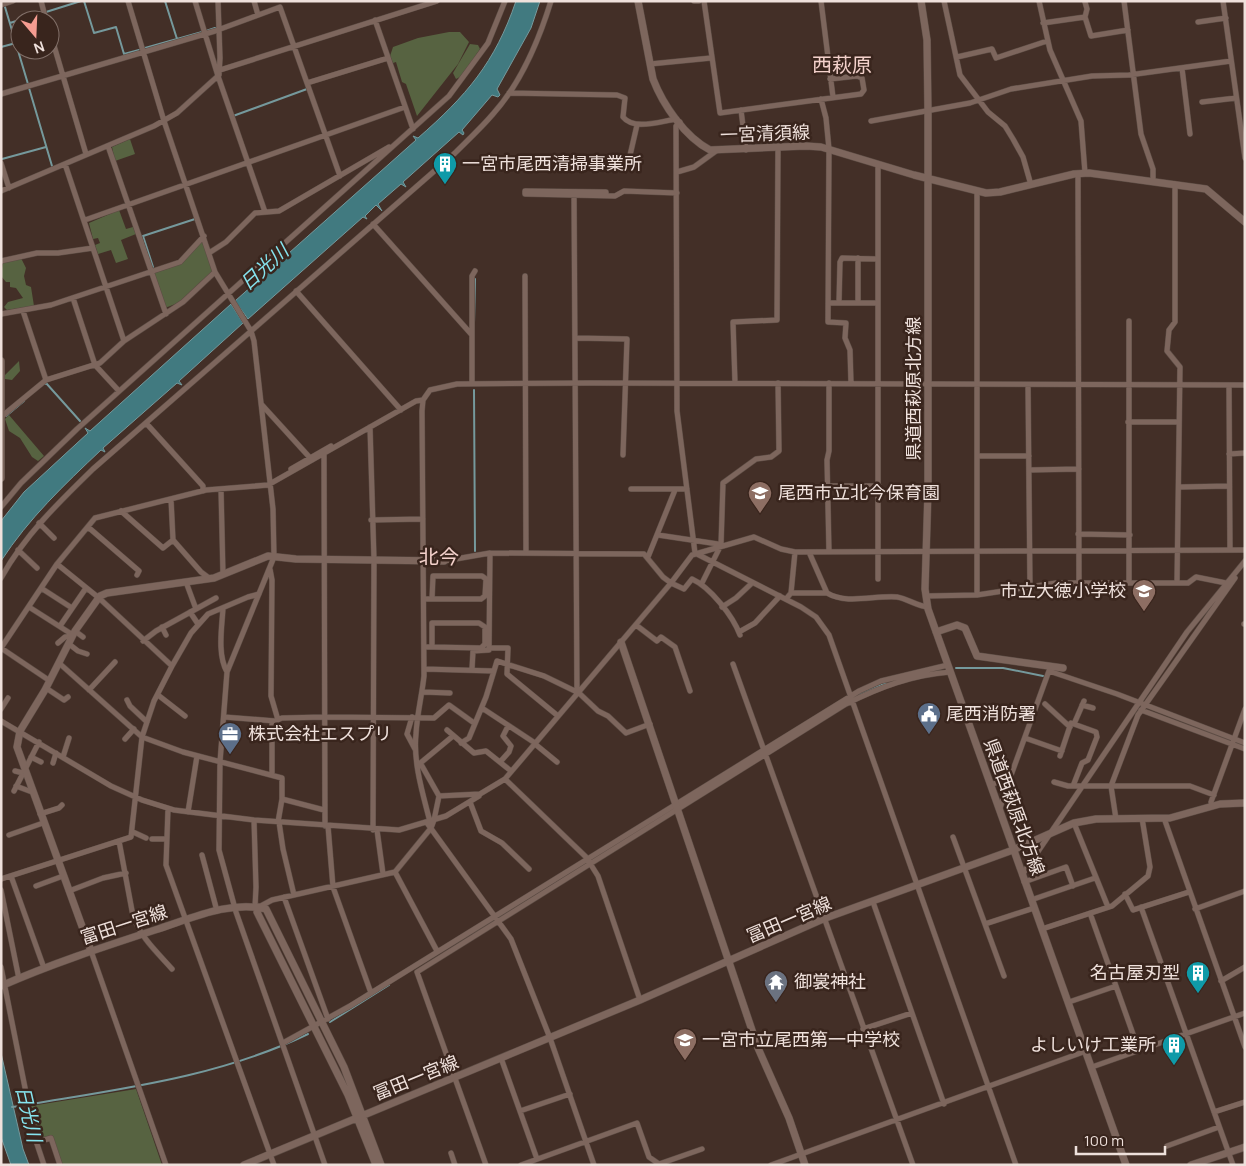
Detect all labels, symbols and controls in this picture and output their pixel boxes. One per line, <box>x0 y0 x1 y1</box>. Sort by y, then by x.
north arrow <box>10 10 60 60</box>
text: N <box>32 37 47 58</box>
district label: 西萩原 <box>812 51 872 78</box>
street label: 一宮清須線 <box>720 119 810 147</box>
building icon: 一宮市尾西清掃事業所 <box>432 151 458 185</box>
place label: 一宮市尾西清掃事業所 <box>462 151 642 175</box>
water label: 日光川 <box>234 237 295 296</box>
street label: 県道西萩原北方線 <box>901 317 925 461</box>
school or university icon: 尾西市立北今保育園 <box>747 480 773 514</box>
place label: 尾西市立北今保育園 <box>778 480 940 504</box>
district label: 北今 <box>419 543 459 570</box>
place label: 市立大徳小学校 <box>1000 578 1126 602</box>
school or university icon: 市立大徳小学校 <box>1131 578 1157 612</box>
public building icon: 尾西消防署 <box>916 701 942 735</box>
place label: 尾西消防署 <box>946 701 1036 725</box>
office icon: 株式会社エスプリ <box>217 721 243 755</box>
place label: 株式会社エスプリ <box>248 721 392 745</box>
street label: 県道西萩原北方線 <box>979 735 1051 878</box>
street label: 冨田一宮線 <box>742 890 835 948</box>
street label: 富田一宮線 <box>77 899 170 949</box>
place label: 名古屋刃型 <box>1090 960 1180 984</box>
building icon: 名古屋刃型 <box>1185 960 1211 994</box>
temple icon: 御裳神社 <box>763 969 789 1003</box>
place label: 御裳神社 <box>794 969 866 993</box>
school or university icon: 一宮市立尾西第一中学校 <box>672 1027 698 1061</box>
place label: 一宮市立尾西第一中学校 <box>702 1027 900 1051</box>
place label: よしいけ工業所 <box>1030 1032 1156 1056</box>
building icon: よしいけ工業所 <box>1161 1032 1187 1066</box>
street label: 冨田一宮線 <box>369 1049 462 1105</box>
water label: 日光川 <box>10 1083 49 1147</box>
scale bar <box>1076 1124 1165 1156</box>
text: 100 m <box>1084 1130 1124 1151</box>

